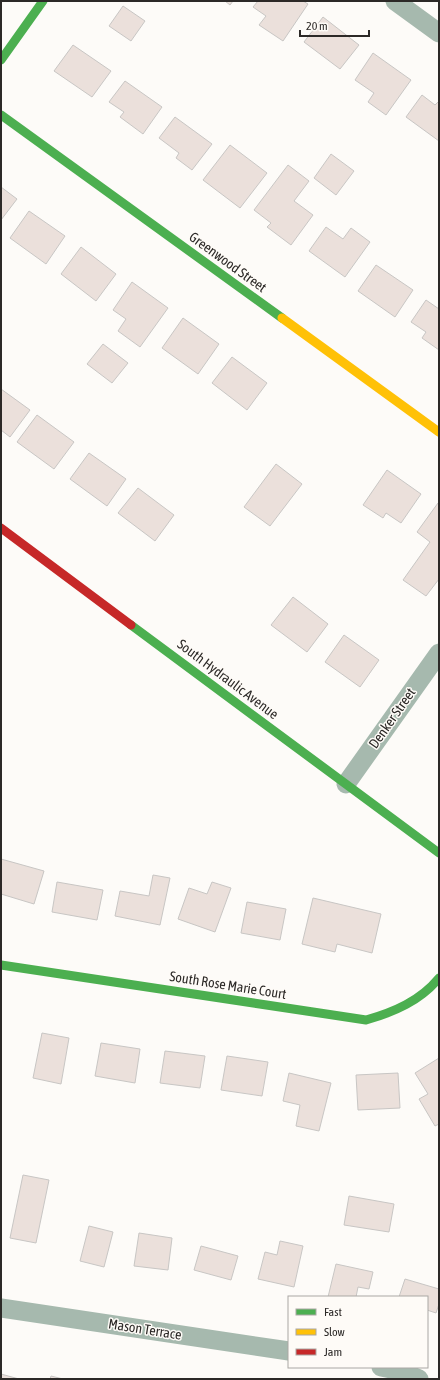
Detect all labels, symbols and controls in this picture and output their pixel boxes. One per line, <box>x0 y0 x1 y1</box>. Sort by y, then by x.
scale bar <box>300 12 369 38</box>
text: 20 m <box>306 19 328 33</box>
street label: Greenwood Street <box>186 229 270 295</box>
street label: South Hydraulic Avenue <box>174 636 282 722</box>
street label: Denker Street <box>365 685 419 751</box>
street label: South Rose Marie Court <box>169 968 287 1002</box>
legend <box>288 1296 428 1368</box>
text: Fast <box>324 1305 342 1319</box>
street label: Mason Terrace <box>107 1315 183 1343</box>
text: Slow <box>324 1325 345 1339</box>
text: Jam <box>324 1345 342 1359</box>

